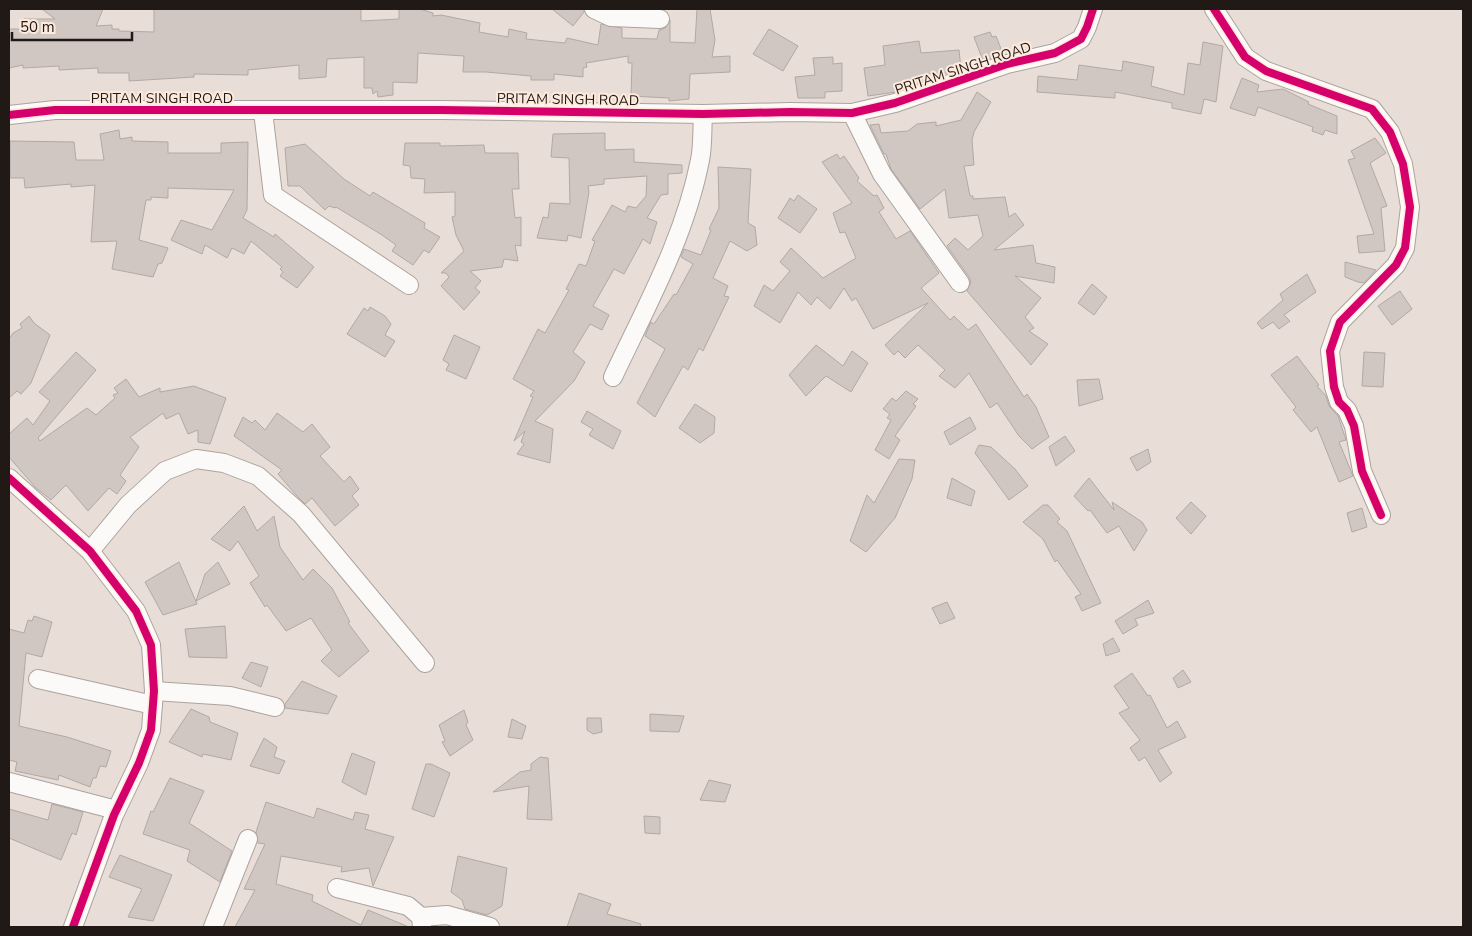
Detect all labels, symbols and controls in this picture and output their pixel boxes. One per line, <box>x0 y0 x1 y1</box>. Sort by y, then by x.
scale bar <box>12 10 132 42</box>
text: 50 m <box>20 17 55 37</box>
street label: PRITAM SINGH ROAD <box>893 37 1034 100</box>
street label: PRITAM SINGH ROAD <box>91 89 233 108</box>
street label: PRITAM SINGH ROAD <box>497 89 639 110</box>

